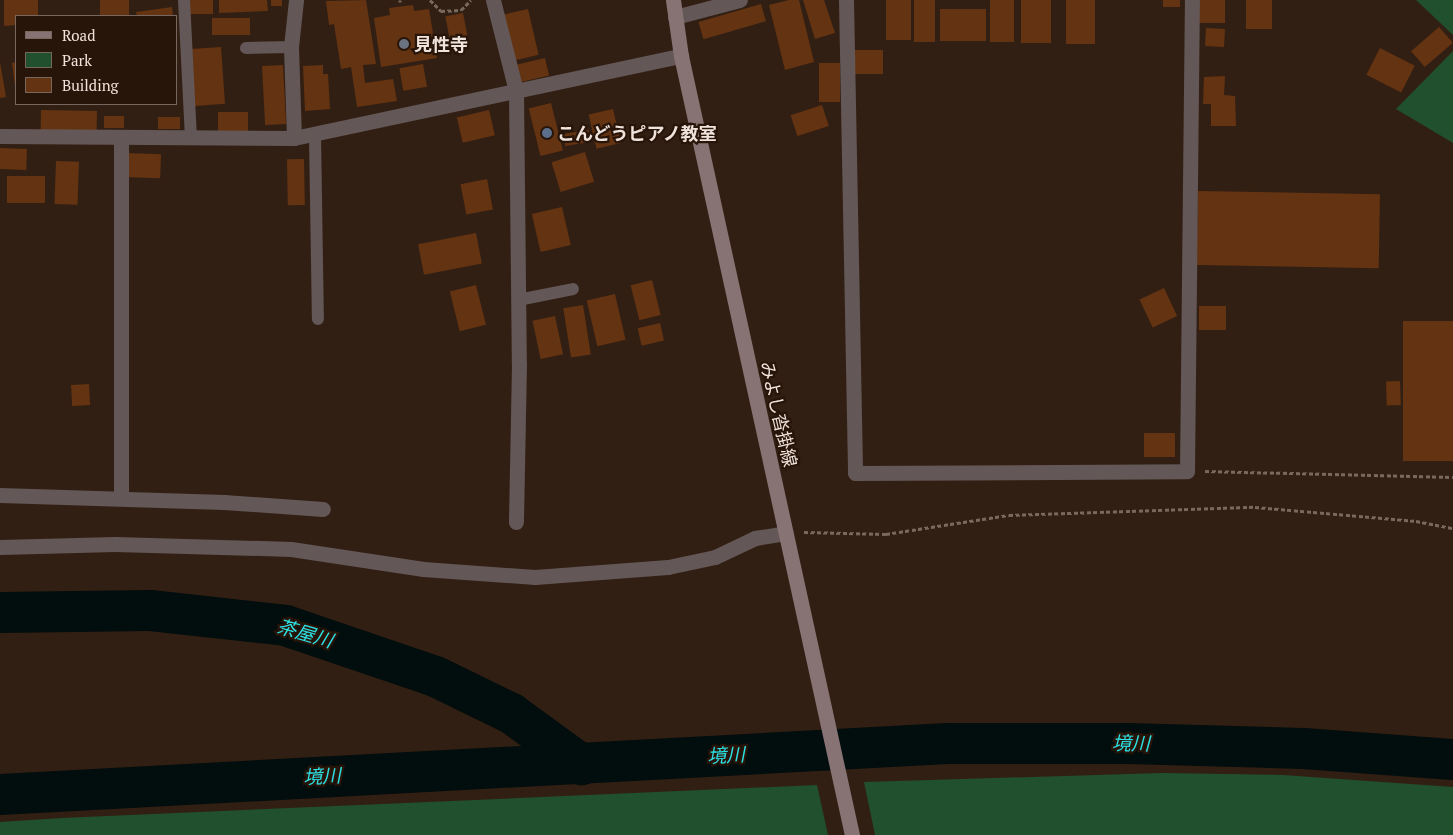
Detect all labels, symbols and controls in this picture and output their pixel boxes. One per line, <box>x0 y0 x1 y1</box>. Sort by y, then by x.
legend <box>15 15 178 105</box>
text: Road <box>62 25 95 45</box>
place label: 見性寺 <box>414 33 468 55</box>
marker: 見性寺 <box>398 38 410 50</box>
text: Park <box>62 50 92 70</box>
text: Building <box>62 75 119 95</box>
place label: こんどうピアノ教室 <box>557 122 719 144</box>
marker: こんどうピアノ教室 <box>541 127 553 139</box>
street label: みよし沓掛線 <box>756 359 802 469</box>
water label: 茶屋川 <box>274 614 336 652</box>
water label: 境川 <box>1112 731 1150 755</box>
water label: 境川 <box>706 743 746 767</box>
water label: 境川 <box>302 764 342 788</box>

